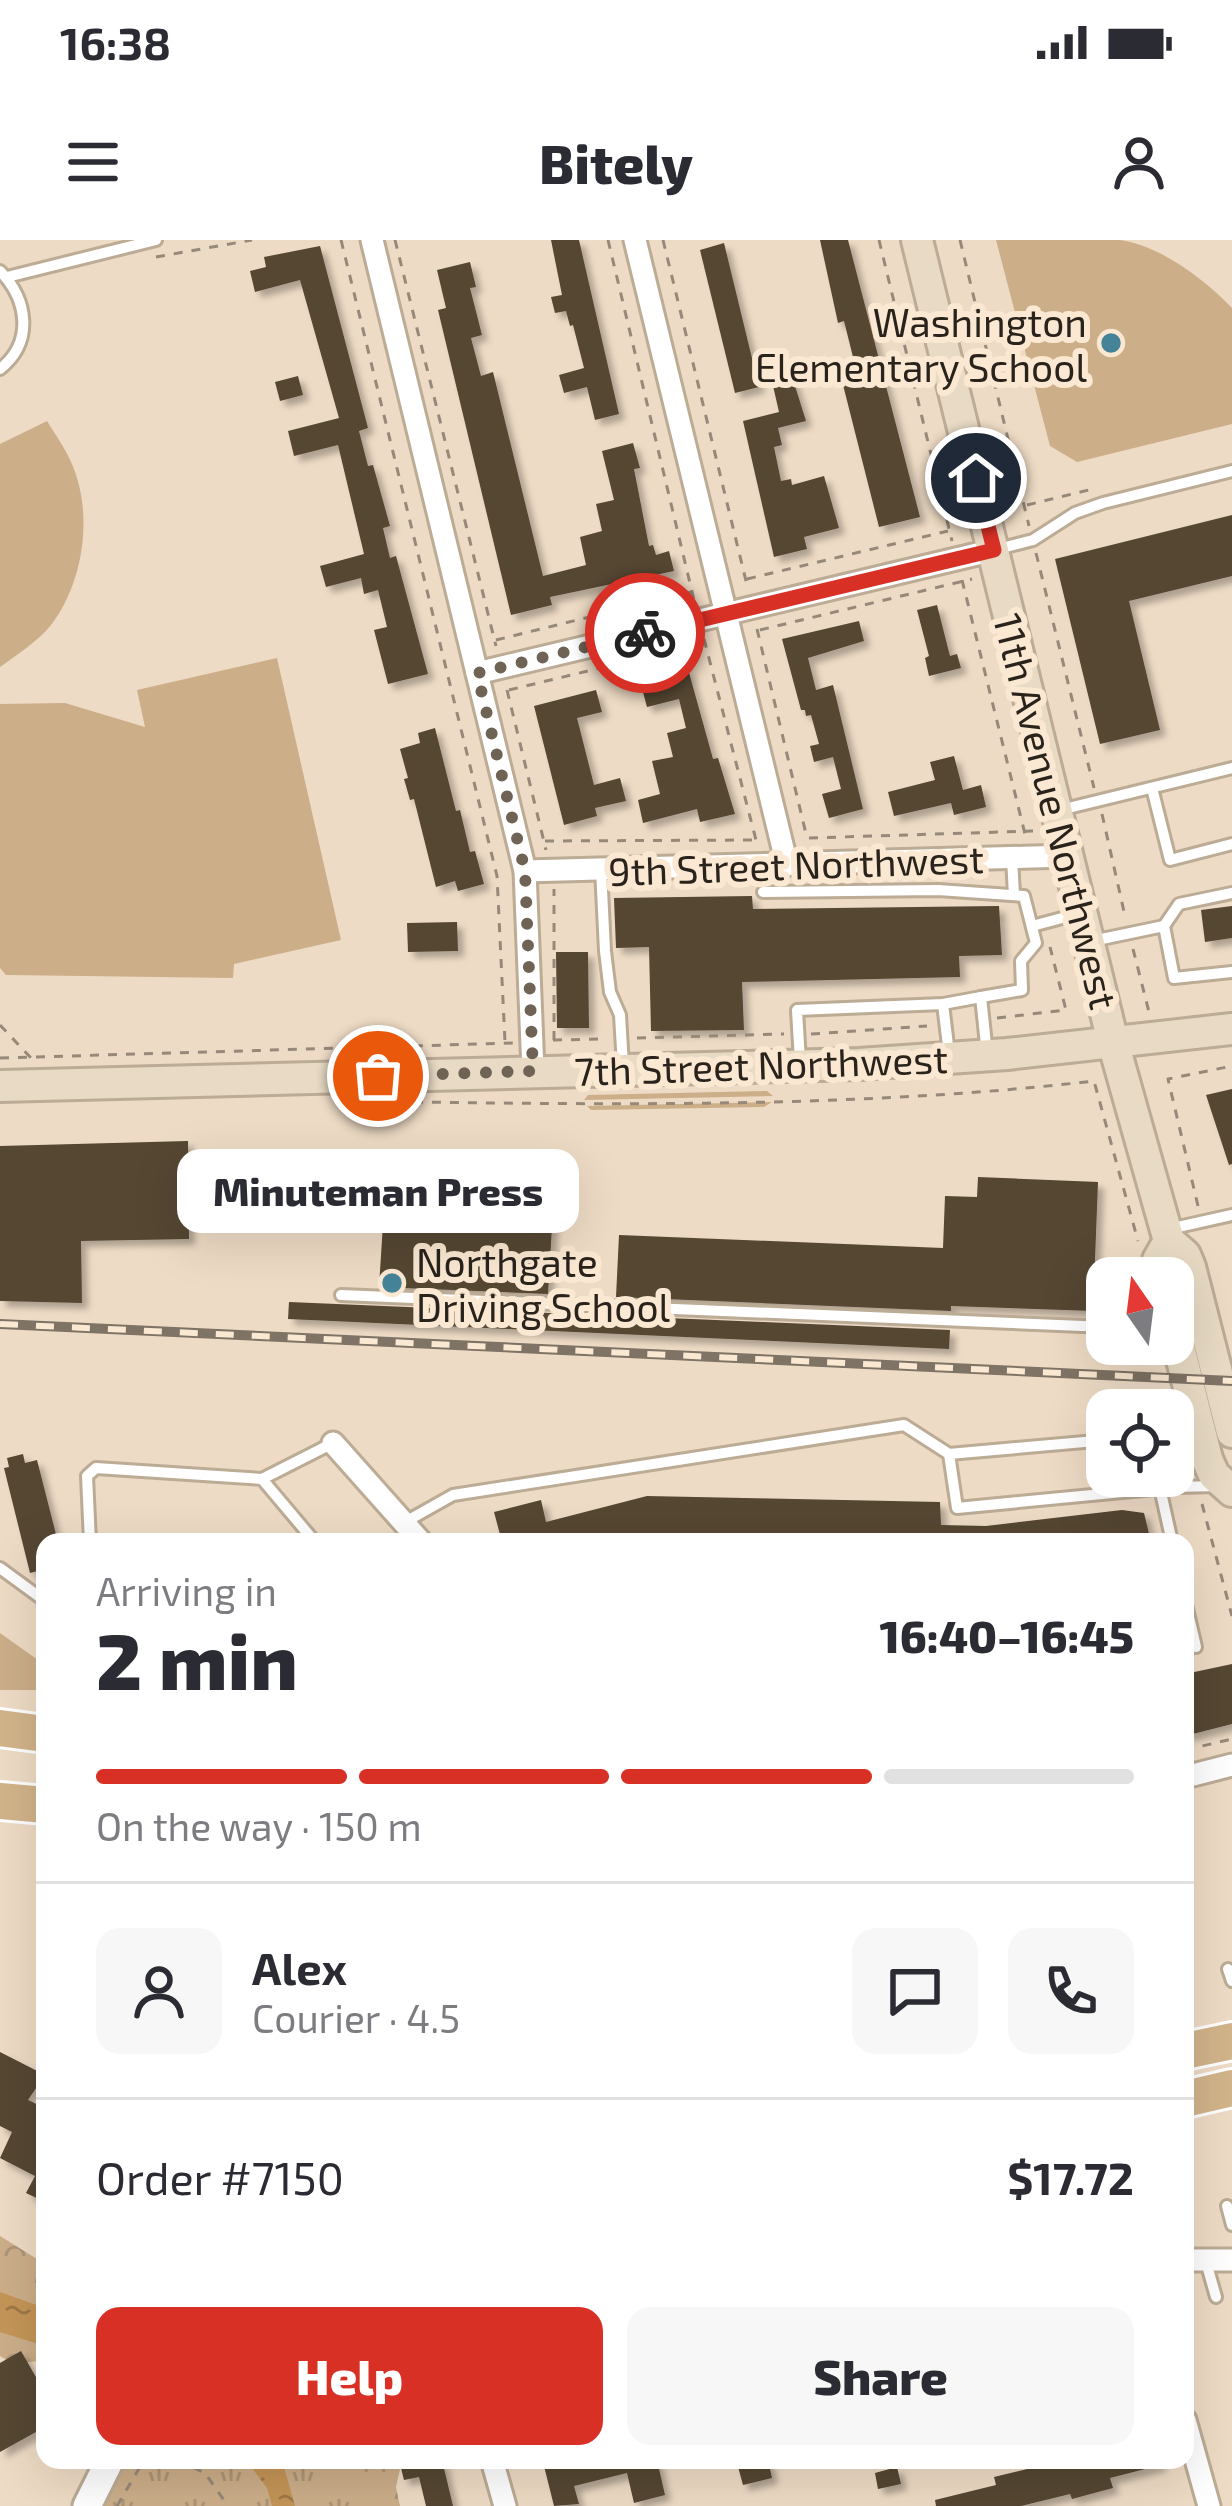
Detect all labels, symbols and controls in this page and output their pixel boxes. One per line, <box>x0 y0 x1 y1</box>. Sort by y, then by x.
text: 16:38 <box>60 15 171 69</box>
icon: menu <box>60 129 126 195</box>
icon: person <box>1106 129 1172 195</box>
text: Bitely <box>539 130 693 195</box>
place label: Washington Elementary School <box>755 298 1087 390</box>
marker: Washington Elementary School <box>1098 330 1124 356</box>
pin <box>925 427 1027 529</box>
icon: home <box>943 445 1009 511</box>
courier <box>585 573 705 693</box>
icon: bike <box>612 600 678 666</box>
street label: 11th Avenue Northwest <box>985 608 1129 1014</box>
street label: 9th Street Northwest <box>607 834 985 894</box>
pin <box>327 1025 429 1127</box>
street label: 7th Street Northwest <box>573 1034 949 1094</box>
icon: bag <box>345 1043 411 1109</box>
callout: Minuteman Press <box>177 1148 579 1232</box>
text: Minuteman Press <box>213 1167 543 1214</box>
place label: Northgate Driving School <box>416 1238 671 1330</box>
north arrow <box>1086 1257 1194 1365</box>
map controls <box>1086 1257 1194 1497</box>
marker: Northgate Driving School <box>379 1270 405 1296</box>
button: locate <box>1086 1389 1194 1497</box>
text: Arriving in <box>96 1567 277 1614</box>
text: 16:40–16:45 <box>880 1608 1134 1662</box>
text: 2 min <box>96 1612 298 1706</box>
text: On the way · 150 m <box>96 1802 422 1849</box>
button: person <box>96 1928 222 2054</box>
button: chat <box>852 1928 978 2054</box>
button: phone <box>1008 1928 1134 2054</box>
text: Alex <box>252 1940 347 1994</box>
text: Courier · 4.5 <box>252 1994 460 2041</box>
text: Order #7150 <box>96 2150 344 2204</box>
text: $17.72 <box>1007 2150 1134 2204</box>
button: Help <box>96 2307 603 2445</box>
button: Share <box>627 2307 1134 2445</box>

